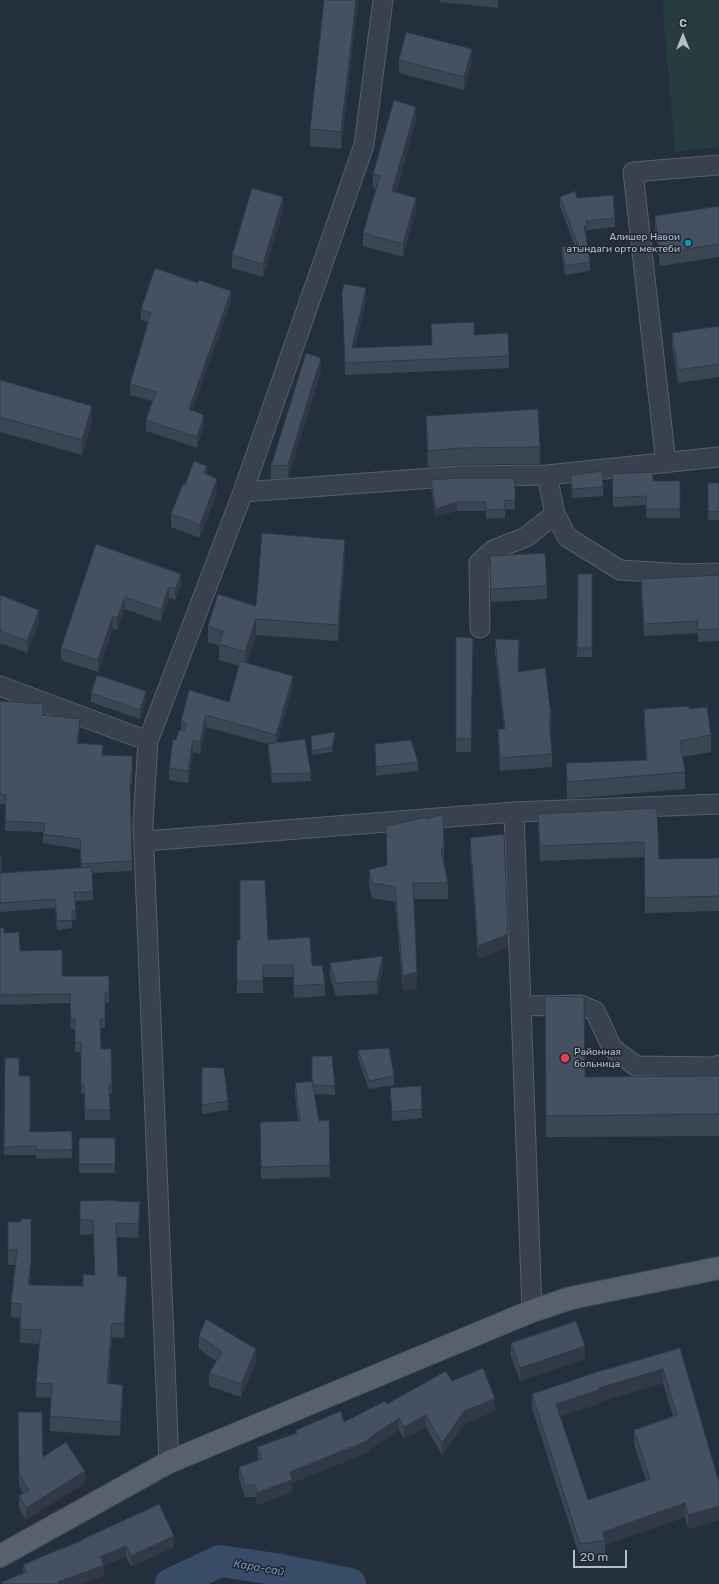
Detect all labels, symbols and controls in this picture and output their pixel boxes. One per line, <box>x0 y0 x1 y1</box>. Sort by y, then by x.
north arrow <box>663 16 703 56</box>
text: С <box>679 17 687 30</box>
place label: Алишер Навои атындаги орто мектеби <box>566 231 680 254</box>
marker: Алишер Навои атындаги орто мектеби <box>683 238 693 248</box>
place label: Районная больница <box>574 1046 621 1070</box>
marker: Районная больница <box>559 1052 571 1064</box>
scale bar <box>575 1542 629 1568</box>
text: 20 m <box>580 1550 608 1564</box>
water label: Кара-сай <box>233 1557 285 1579</box>

